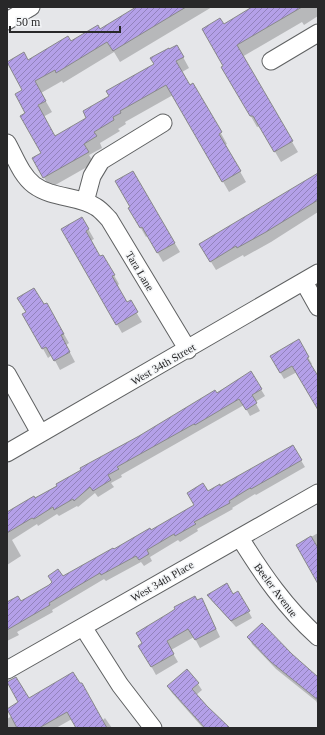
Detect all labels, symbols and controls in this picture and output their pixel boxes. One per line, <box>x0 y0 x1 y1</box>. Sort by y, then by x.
scale bar <box>10 8 120 34</box>
text: 50 m <box>16 15 41 29</box>
street label: Tara Lane <box>123 249 157 293</box>
street label: West 34th Street <box>129 341 197 387</box>
street label: West 34th Place <box>128 558 196 604</box>
street label: Beeler Avenue <box>252 561 300 619</box>

